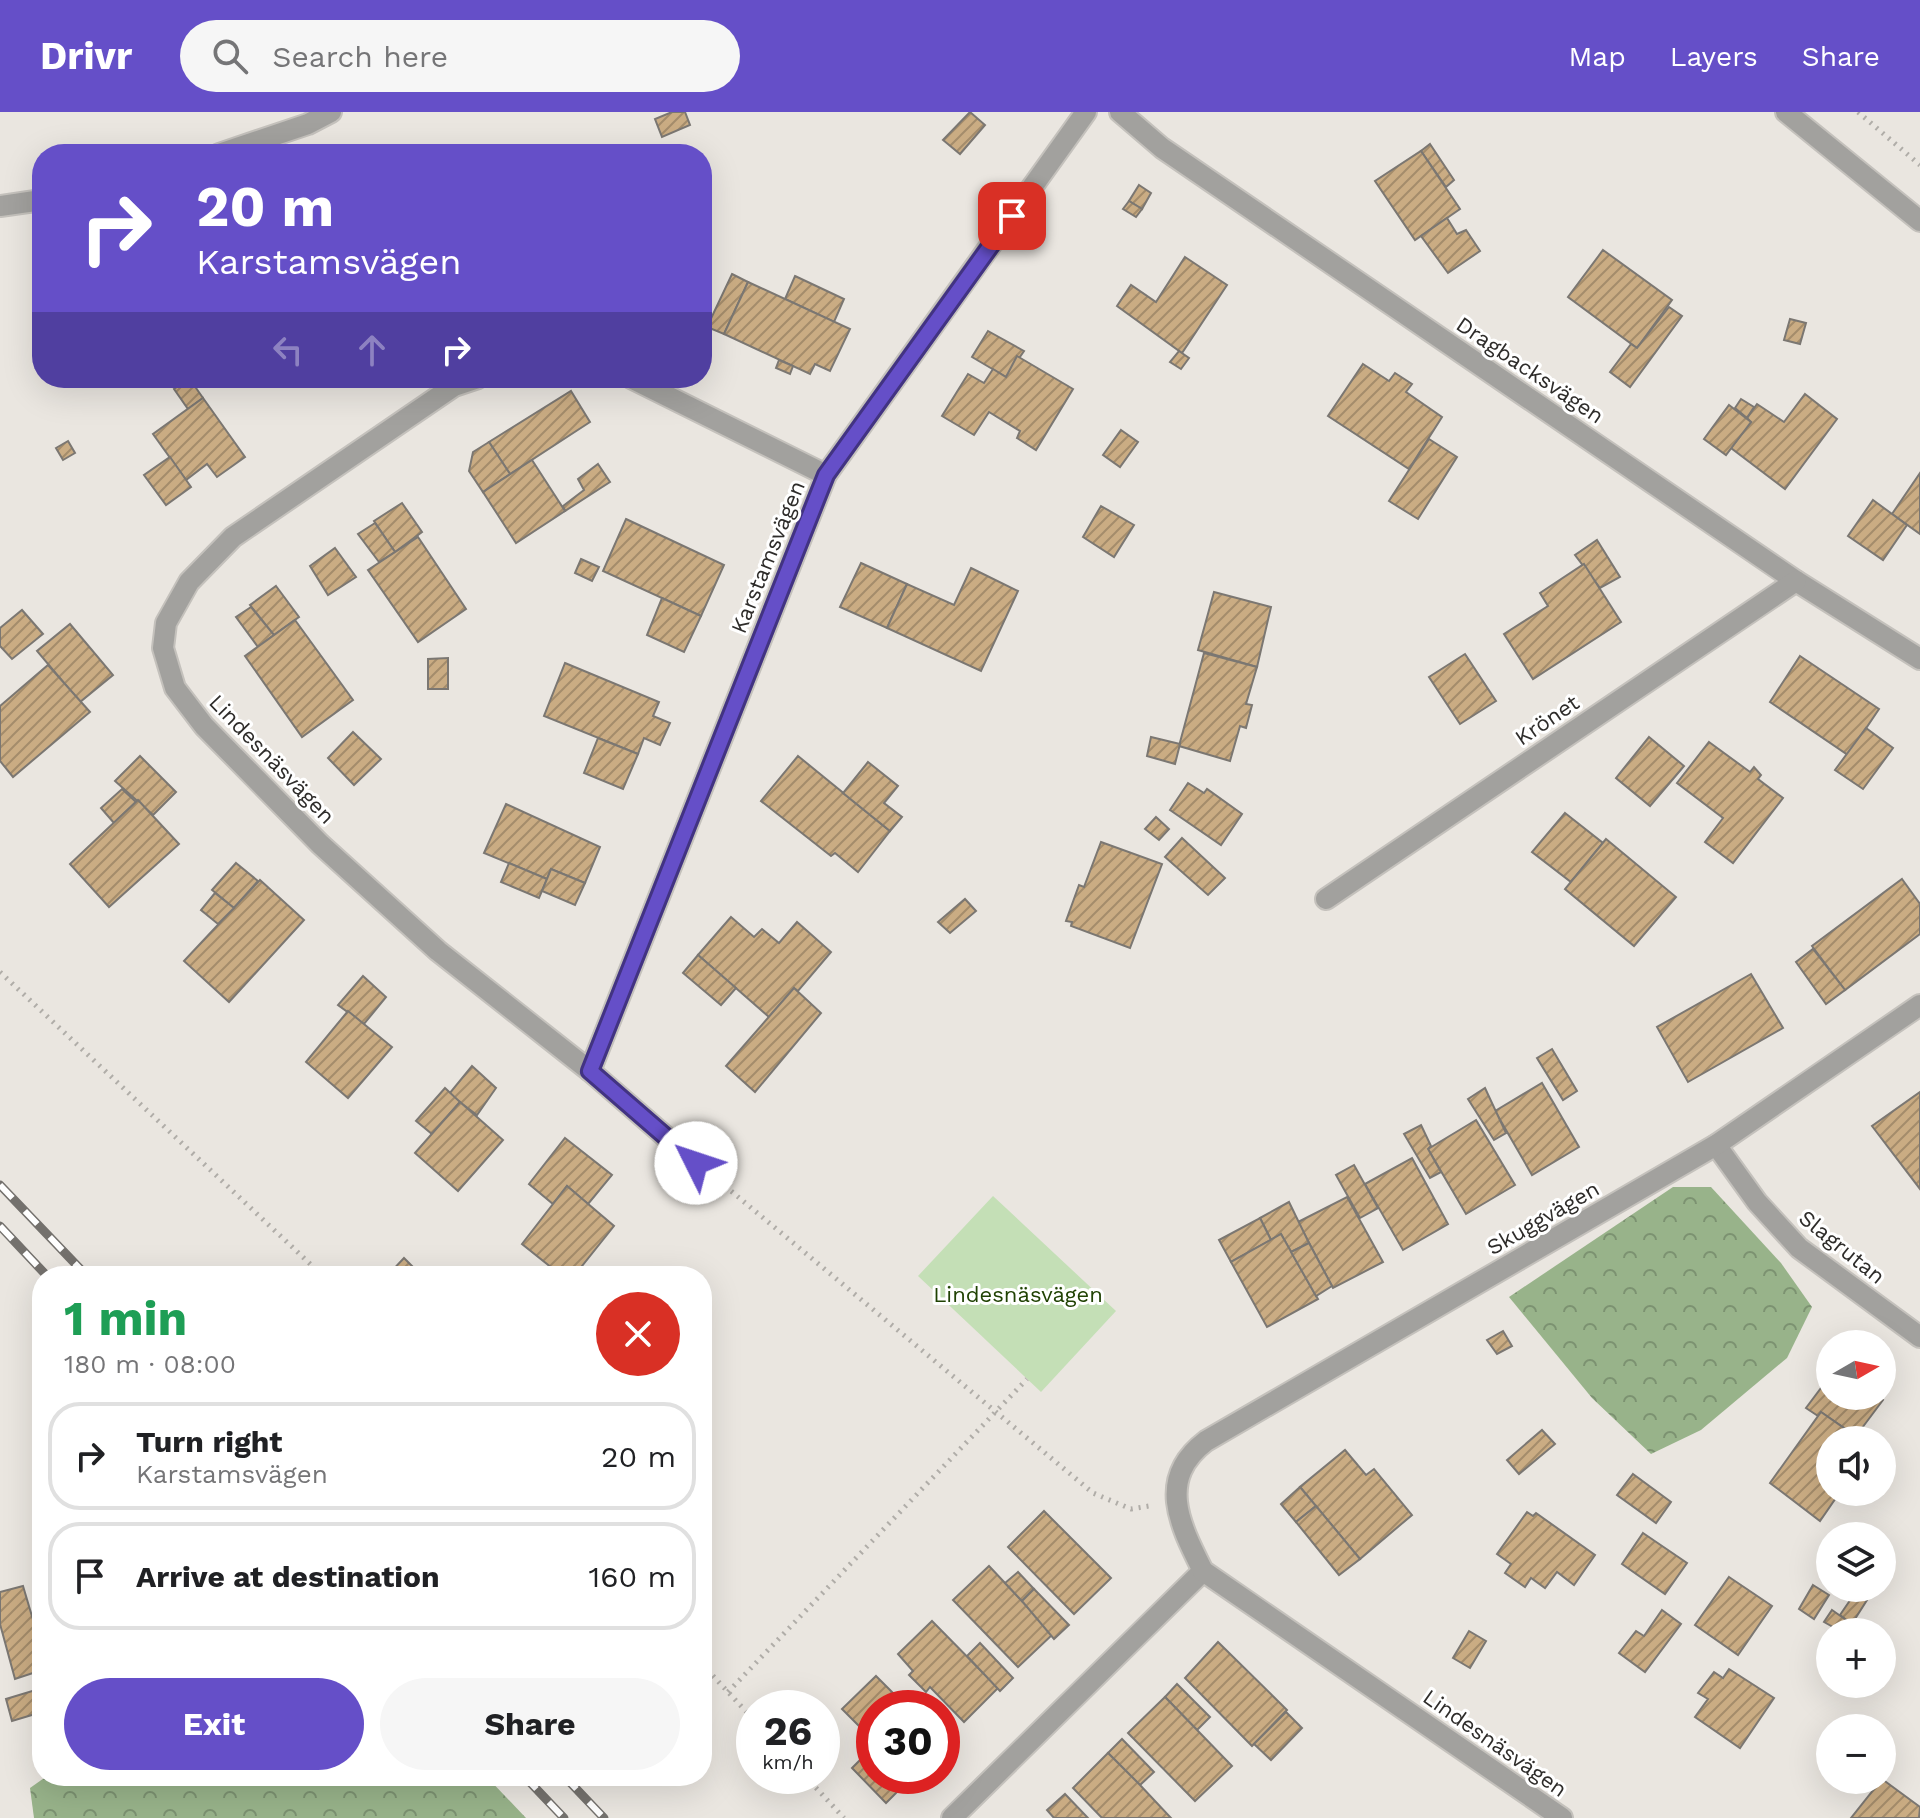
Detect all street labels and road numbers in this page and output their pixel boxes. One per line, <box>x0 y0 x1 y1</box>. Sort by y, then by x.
street label: Dragbacksvägen <box>1452 311 1608 429</box>
street label: Karstamsvägen <box>726 477 810 637</box>
street label: Lindesnäsvägen <box>204 689 340 829</box>
street label: Krönet <box>1510 690 1584 750</box>
street label: Skuggvägen <box>1483 1176 1603 1260</box>
street label: Slagrutan <box>1794 1205 1890 1289</box>
street label: Lindesnäsvägen <box>1418 1684 1572 1802</box>

